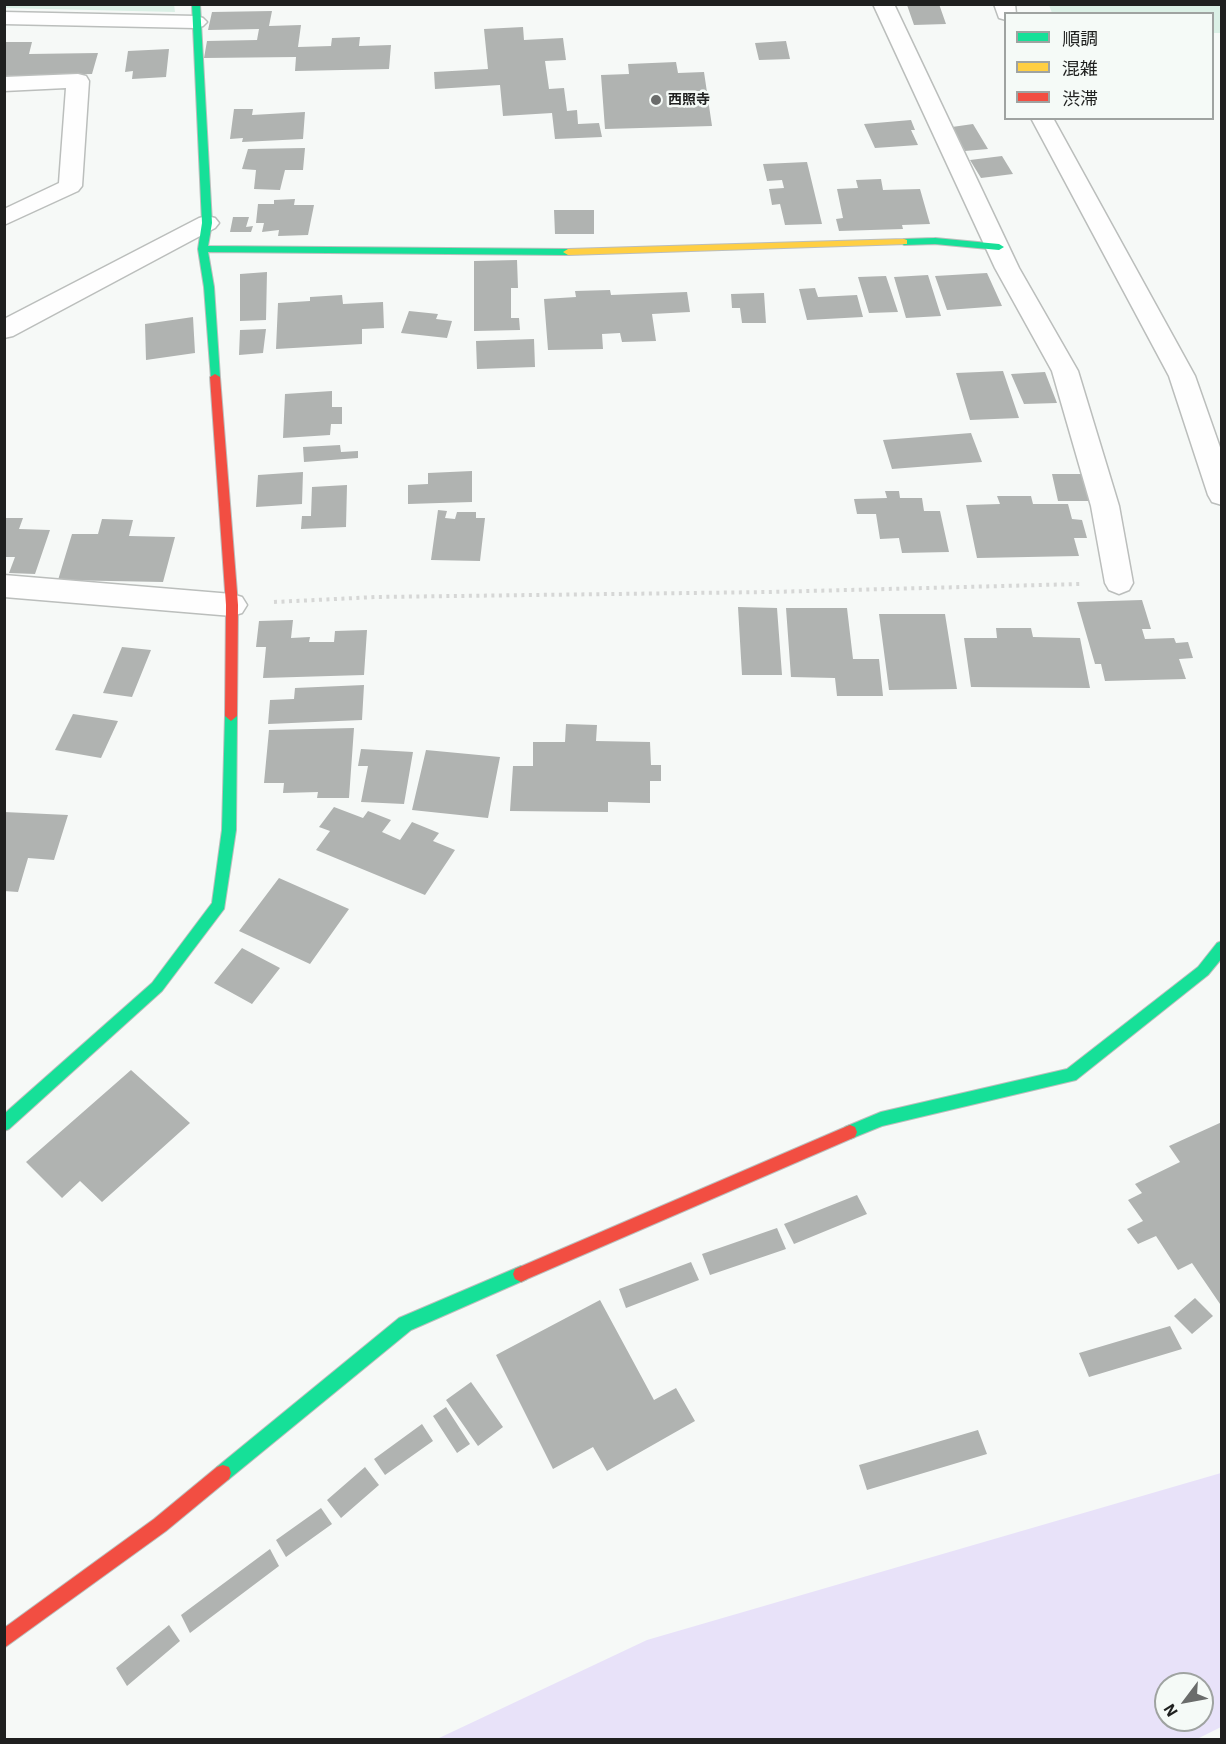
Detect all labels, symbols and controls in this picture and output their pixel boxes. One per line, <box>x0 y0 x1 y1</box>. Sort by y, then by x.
legend <box>1004 12 1214 120</box>
text: 順調 <box>1062 27 1098 50</box>
text: 混雑 <box>1062 57 1098 80</box>
text: 渋滞 <box>1062 87 1098 110</box>
place label: 西照寺 <box>668 92 710 108</box>
marker: 西照寺 <box>649 93 663 107</box>
north arrow <box>1154 1672 1214 1732</box>
text: N <box>1159 1700 1182 1721</box>

